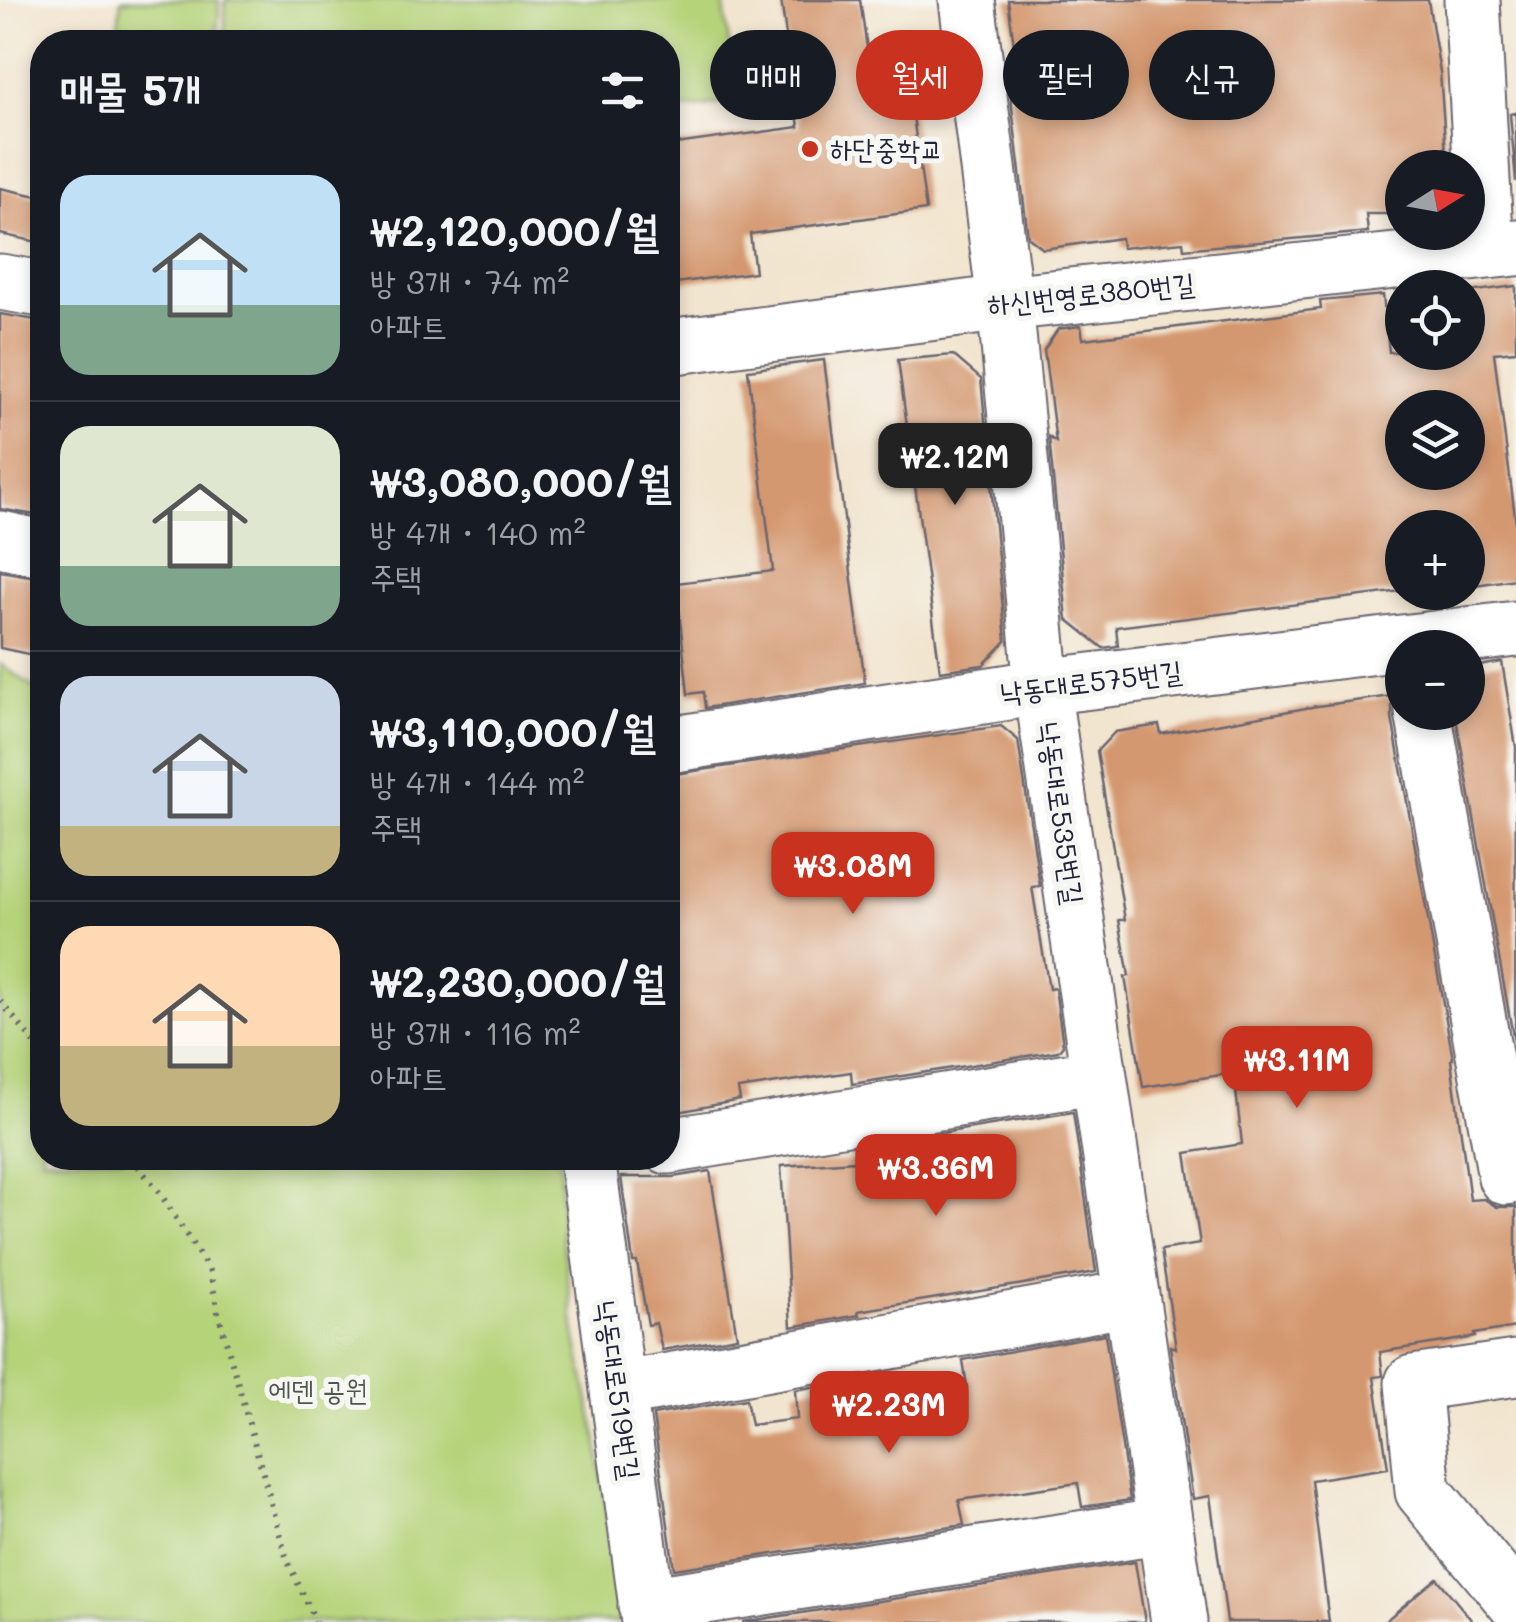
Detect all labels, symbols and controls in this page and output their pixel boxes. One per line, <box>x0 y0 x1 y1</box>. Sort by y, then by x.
chip: 매매 <box>710 30 836 120</box>
chip: 월세 <box>856 30 983 120</box>
chip: 필터 <box>1003 30 1129 120</box>
chip: 신규 <box>1149 30 1275 120</box>
text: 매물 5개 <box>60 61 201 116</box>
icon: filters <box>595 63 650 118</box>
place label: 하단중학교 <box>830 130 943 166</box>
marker: 하단중학교 <box>799 138 821 160</box>
north arrow <box>1385 150 1485 250</box>
map controls <box>1385 150 1485 730</box>
text: ₩2,120,000/월 <box>370 202 659 257</box>
icon: home <box>140 215 260 335</box>
text: 방 3개 · 74 m² <box>370 260 569 302</box>
street label: 하신번영로380번길 <box>985 264 1196 322</box>
button: locate <box>1385 270 1485 370</box>
text: 아파트 <box>370 304 447 346</box>
button: layers <box>1385 390 1485 490</box>
pin: ₩2.12M <box>874 423 1036 508</box>
text: ₩2.12M <box>900 434 1010 476</box>
text: ₩3,080,000/월 <box>370 453 672 508</box>
icon: home <box>140 466 260 586</box>
button: + <box>1385 510 1485 610</box>
text: 방 4개 · 140 m² <box>370 511 586 553</box>
text: 주택 <box>370 555 422 597</box>
button: − <box>1385 630 1485 730</box>
street label: 낙동대로575번길 <box>998 652 1184 710</box>
text: ₩3,110,000/월 <box>370 703 656 758</box>
icon: home <box>140 716 260 836</box>
street label: 낙동대로535번길 <box>1031 719 1093 907</box>
text: 방 4개 · 144 m² <box>370 761 585 803</box>
text: 주택 <box>370 805 422 847</box>
pin: ₩3.08M <box>772 832 934 917</box>
text: ₩3.08M <box>793 843 913 885</box>
text: ₩2,230,000/월 <box>370 953 666 1008</box>
icon: home <box>140 966 260 1086</box>
text: 방 3개 · 116 m² <box>370 1011 581 1053</box>
pin: ₩3.11M <box>1216 1026 1378 1111</box>
text: ₩3.11M <box>1243 1037 1351 1079</box>
text: 아파트 <box>370 1055 447 1097</box>
pin: ₩3.36M <box>855 1134 1017 1219</box>
text: ₩3.36M <box>877 1145 995 1187</box>
street label: 낙동대로519번길 <box>589 1298 649 1482</box>
park label: 에덴 공원 <box>268 1371 368 1407</box>
pin: ₩2.23M <box>808 1371 970 1456</box>
text: ₩2.23M <box>832 1382 946 1424</box>

